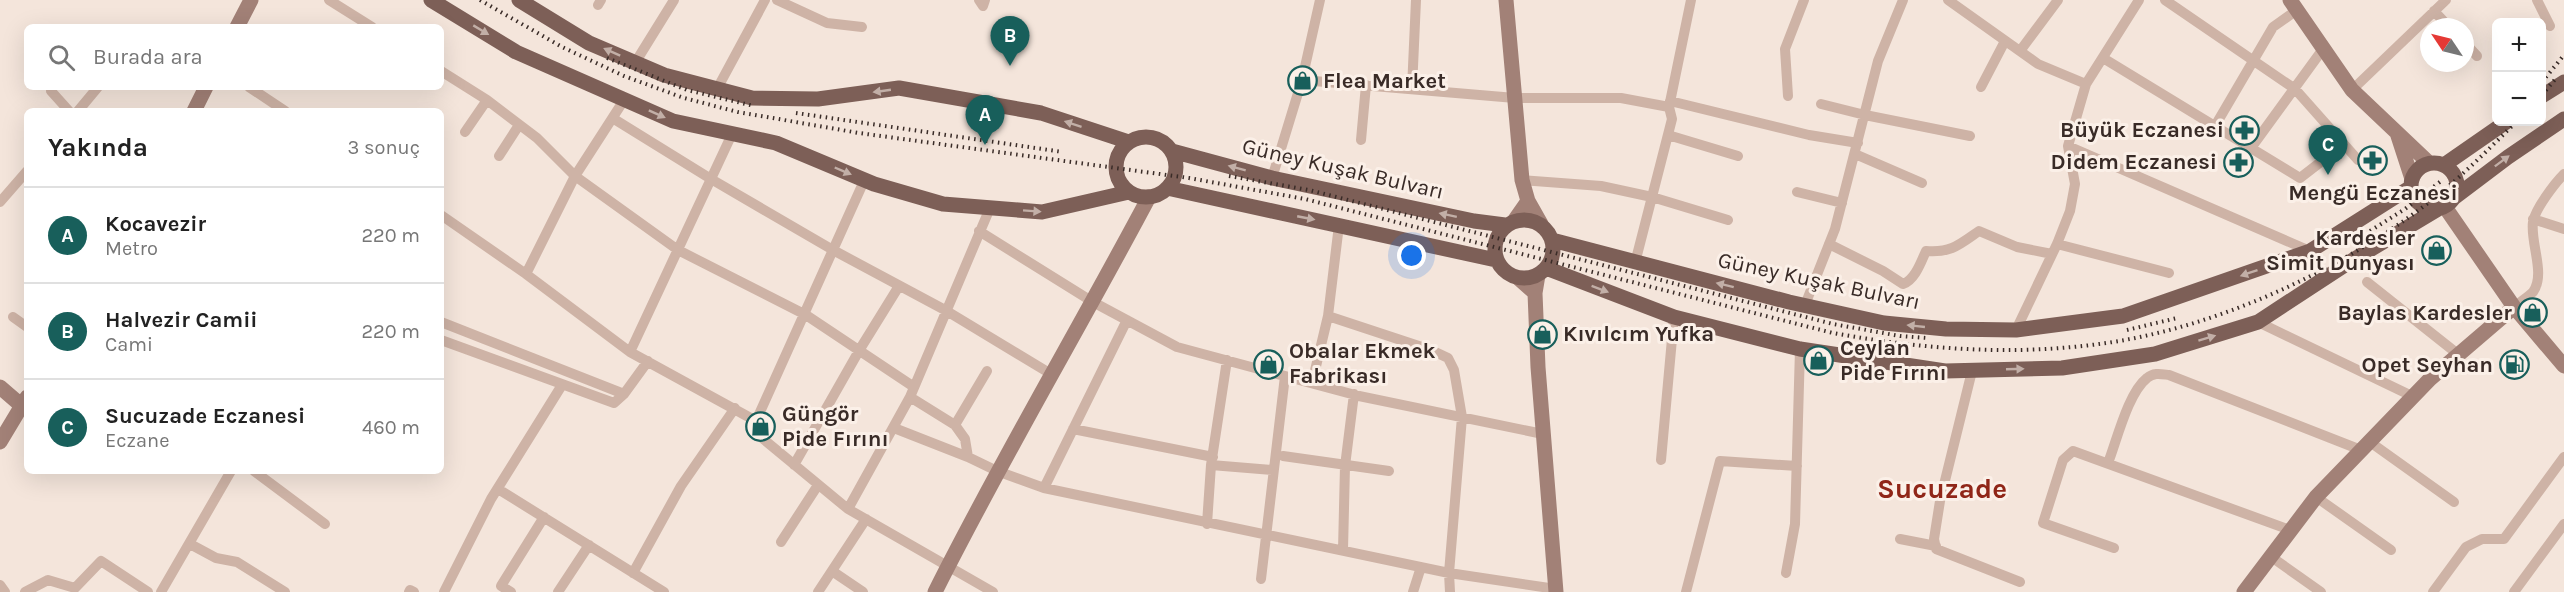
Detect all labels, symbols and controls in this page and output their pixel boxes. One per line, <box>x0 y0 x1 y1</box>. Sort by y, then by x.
pin: B <box>990 16 1030 66</box>
north arrow <box>2420 18 2474 72</box>
map controls <box>2492 18 2546 126</box>
button: + <box>2492 18 2546 72</box>
search box <box>24 24 444 90</box>
one-way arrow <box>473 25 489 36</box>
icon: search <box>45 41 78 74</box>
text: Burada ara <box>93 44 203 70</box>
one-way arrow <box>603 48 620 57</box>
shop icon: Flea Market <box>1286 65 1318 97</box>
place label: Flea Market <box>1323 68 1446 94</box>
button: − <box>2492 72 2546 126</box>
one-way arrow <box>873 86 892 95</box>
pin: A <box>966 96 1004 145</box>
one-way arrow <box>649 109 667 119</box>
pharmacy icon: Büyük Eczanesi <box>2229 114 2261 146</box>
place label: Büyük Eczanesi <box>2060 117 2224 143</box>
one-way arrow <box>1064 119 1082 128</box>
pin: C <box>2308 126 2348 175</box>
text: Yakında <box>48 132 148 163</box>
street label: Güney Kuşak Bulvarı <box>1240 133 1446 205</box>
text: 3 sonuç <box>348 136 420 159</box>
pharmacy icon: Mengü Eczanesi <box>2357 145 2389 177</box>
pharmacy icon: Didem Eczanesi <box>2222 146 2254 178</box>
place label: Didem Eczanesi <box>2051 149 2217 175</box>
one-way arrow <box>2493 155 2509 167</box>
one-way arrow <box>1228 163 1246 173</box>
one-way arrow <box>834 166 852 176</box>
place label: Mengü Eczanesi <box>2288 180 2458 206</box>
one-way arrow <box>1023 206 1042 216</box>
one-way arrow <box>1438 210 1457 219</box>
text: Kocavezir <box>105 211 206 237</box>
one-way arrow <box>1297 214 1316 223</box>
text: A <box>61 224 74 247</box>
text: 220 m <box>361 224 420 247</box>
place label: Kardesler Simit Dunyası <box>2266 225 2415 276</box>
shop icon: Kardesler Simit Dunyası <box>2420 235 2452 267</box>
text: Metro <box>105 237 158 260</box>
your location <box>1397 241 1426 270</box>
street label: Güney Kuşak Bulvarı <box>1715 247 1923 315</box>
one-way arrow <box>2240 268 2258 278</box>
one-way arrow <box>1716 280 1734 290</box>
one-way arrow <box>1591 285 1609 294</box>
shop icon: Baylas Kardesler <box>2517 297 2549 329</box>
place label: Baylas Kardesler <box>2337 300 2512 326</box>
text: Halvezir Camii <box>105 307 258 333</box>
shop icon: Kıvılcım Yufka <box>1526 318 1558 350</box>
text: B <box>61 320 74 343</box>
text: 220 m <box>361 320 420 343</box>
place label: Kıvılcım Yufka <box>1563 321 1714 347</box>
one-way arrow <box>1906 321 1925 331</box>
text: Cami <box>105 333 153 356</box>
one-way arrow <box>2198 333 2216 342</box>
place label: Ceylan Pide Fırını <box>1840 335 1947 386</box>
place label: Obalar Ekmek Fabrikası <box>1289 338 1436 389</box>
shop icon: Ceylan Pide Fırını <box>1803 345 1835 377</box>
shop icon: Obalar Ekmek Fabrikası <box>1252 348 1284 380</box>
fuel station icon: Opet Seyhan <box>2498 349 2530 381</box>
place label: Opet Seyhan <box>2362 352 2493 378</box>
one-way arrow <box>2006 365 2025 374</box>
place label: Güngör Pide Fırını <box>782 401 889 452</box>
text: Sucuzade Eczanesi <box>105 403 305 429</box>
shop icon: Güngör Pide Fırını <box>745 411 777 443</box>
text: C <box>61 416 74 439</box>
text: 460 m <box>362 416 420 439</box>
text: Eczane <box>105 429 169 452</box>
district label: Sucuzade <box>1877 472 2007 505</box>

